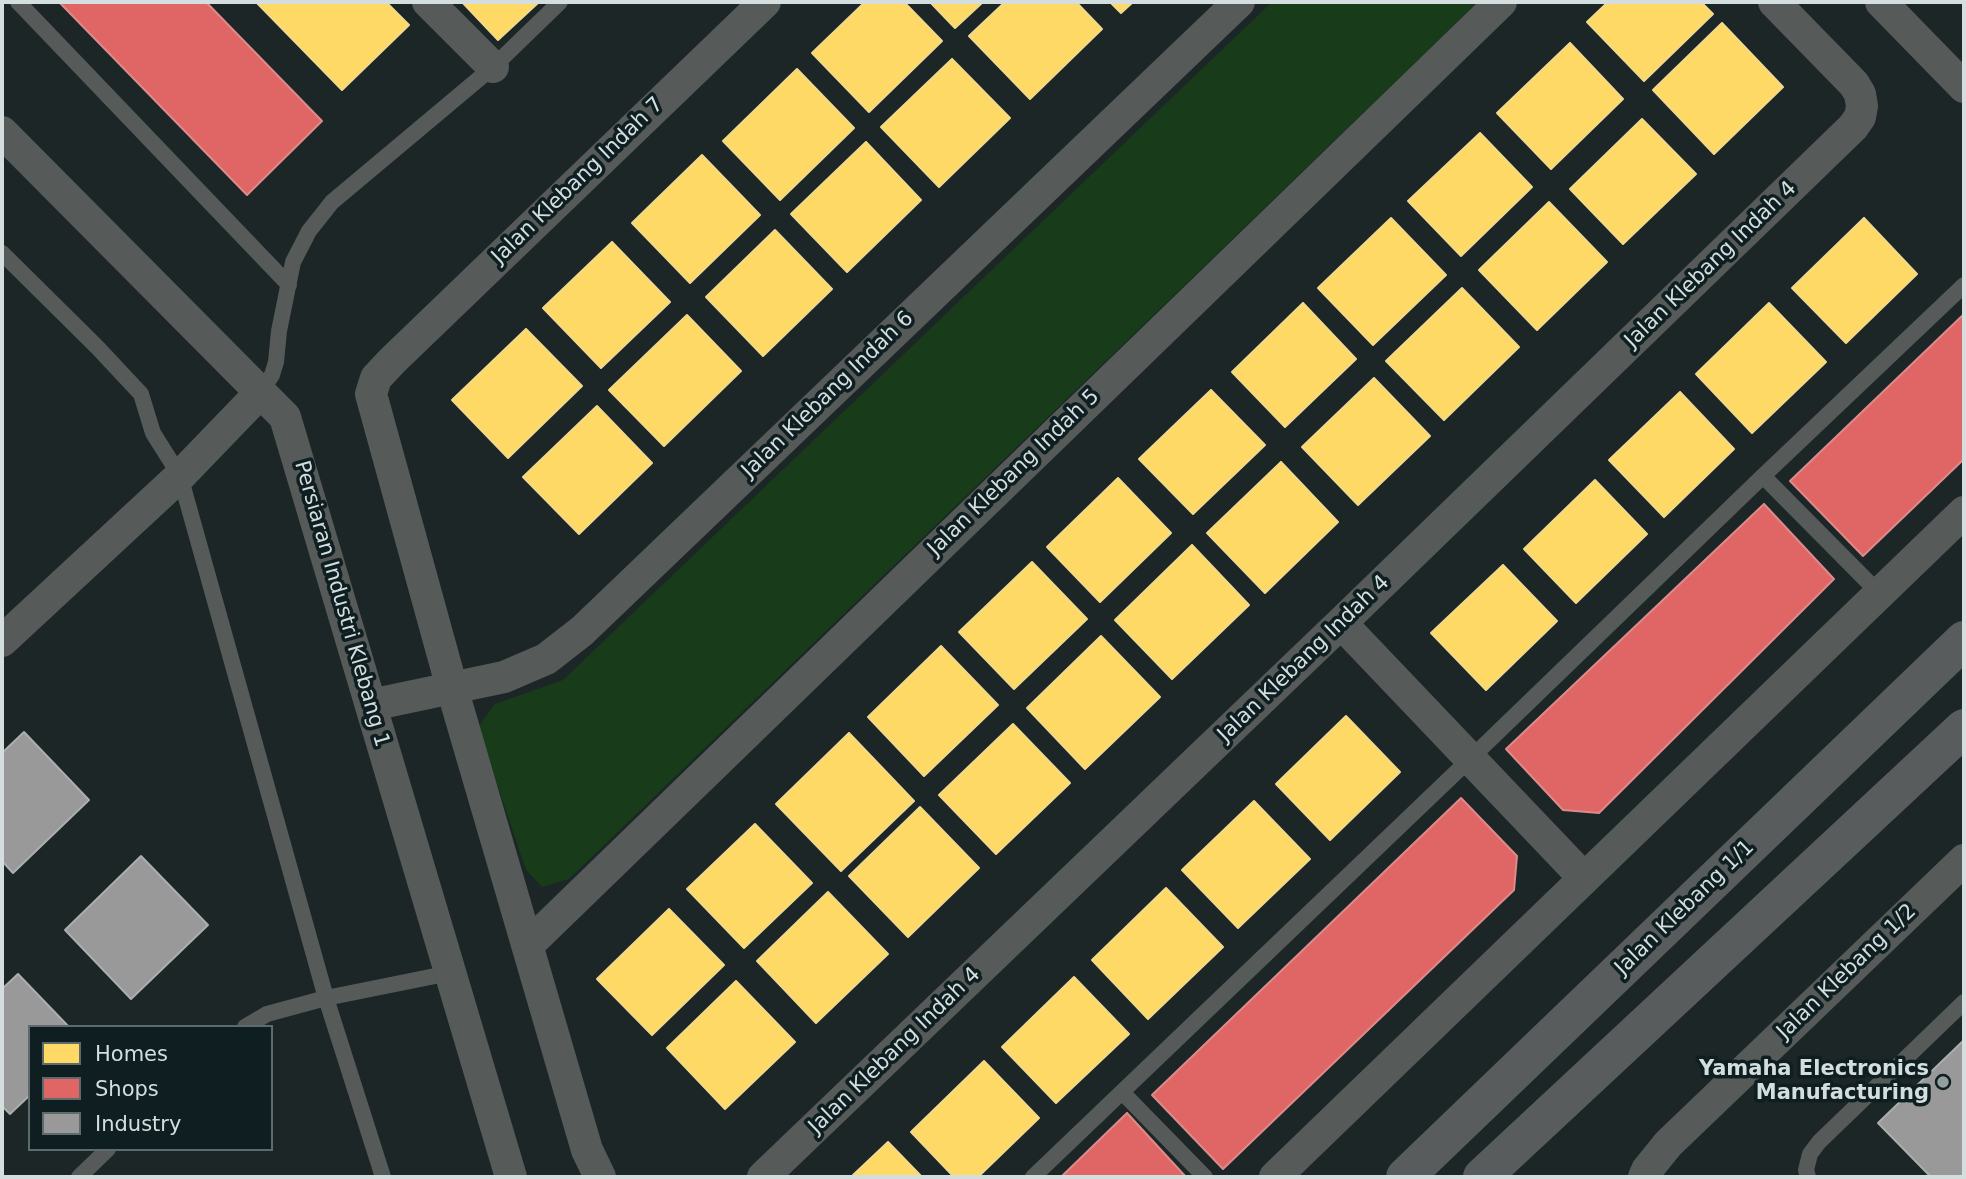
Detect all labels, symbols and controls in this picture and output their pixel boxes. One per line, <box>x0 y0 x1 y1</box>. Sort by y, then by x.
street label: Jalan Klebang Indah 7 <box>487 92 669 270</box>
street label: Jalan Klebang Indah 4 <box>1620 176 1802 354</box>
street label: Jalan Klebang Indah 6 <box>737 306 919 484</box>
street label: Jalan Klebang Indah 5 <box>923 384 1105 562</box>
street label: Persiaran Industri Klebang 1 <box>288 458 394 750</box>
street label: Jalan Klebang Indah 4 <box>1213 570 1395 748</box>
street label: Jalan Klebang 1/1 <box>1610 835 1760 981</box>
street label: Jalan Klebang 1/2 <box>1772 899 1922 1045</box>
street label: Jalan Klebang Indah 4 <box>804 962 986 1140</box>
legend <box>28 1025 273 1151</box>
text: Homes <box>95 1042 168 1066</box>
place label: Yamaha Electronics Manufacturing <box>1699 1057 1929 1107</box>
marker: Yamaha Electronics Manufacturing <box>1935 1074 1951 1090</box>
text: Shops <box>95 1077 159 1101</box>
text: Industry <box>95 1112 181 1136</box>

